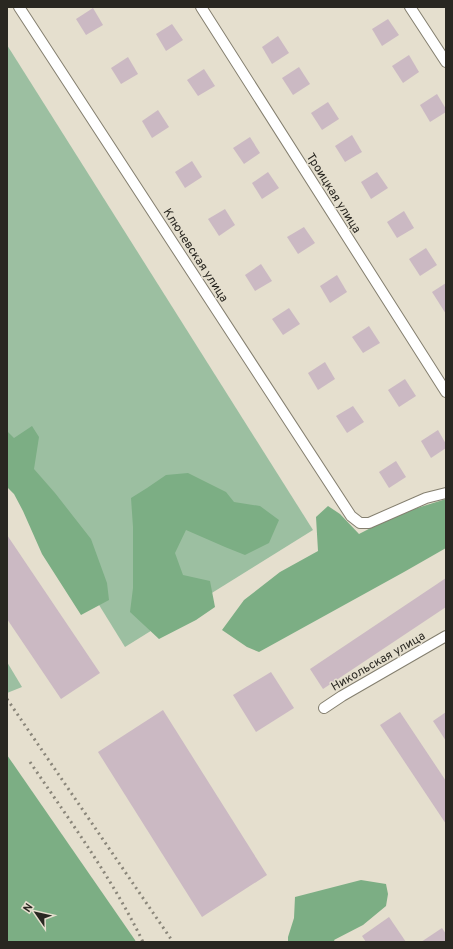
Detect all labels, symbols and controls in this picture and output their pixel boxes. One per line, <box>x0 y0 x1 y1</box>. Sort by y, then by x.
street label: Троицкая улица <box>302 150 364 237</box>
street label: Ключевская улица <box>159 206 232 306</box>
street label: Никольская улица <box>329 628 428 695</box>
north arrow <box>16 893 56 933</box>
text: N <box>21 901 37 915</box>

